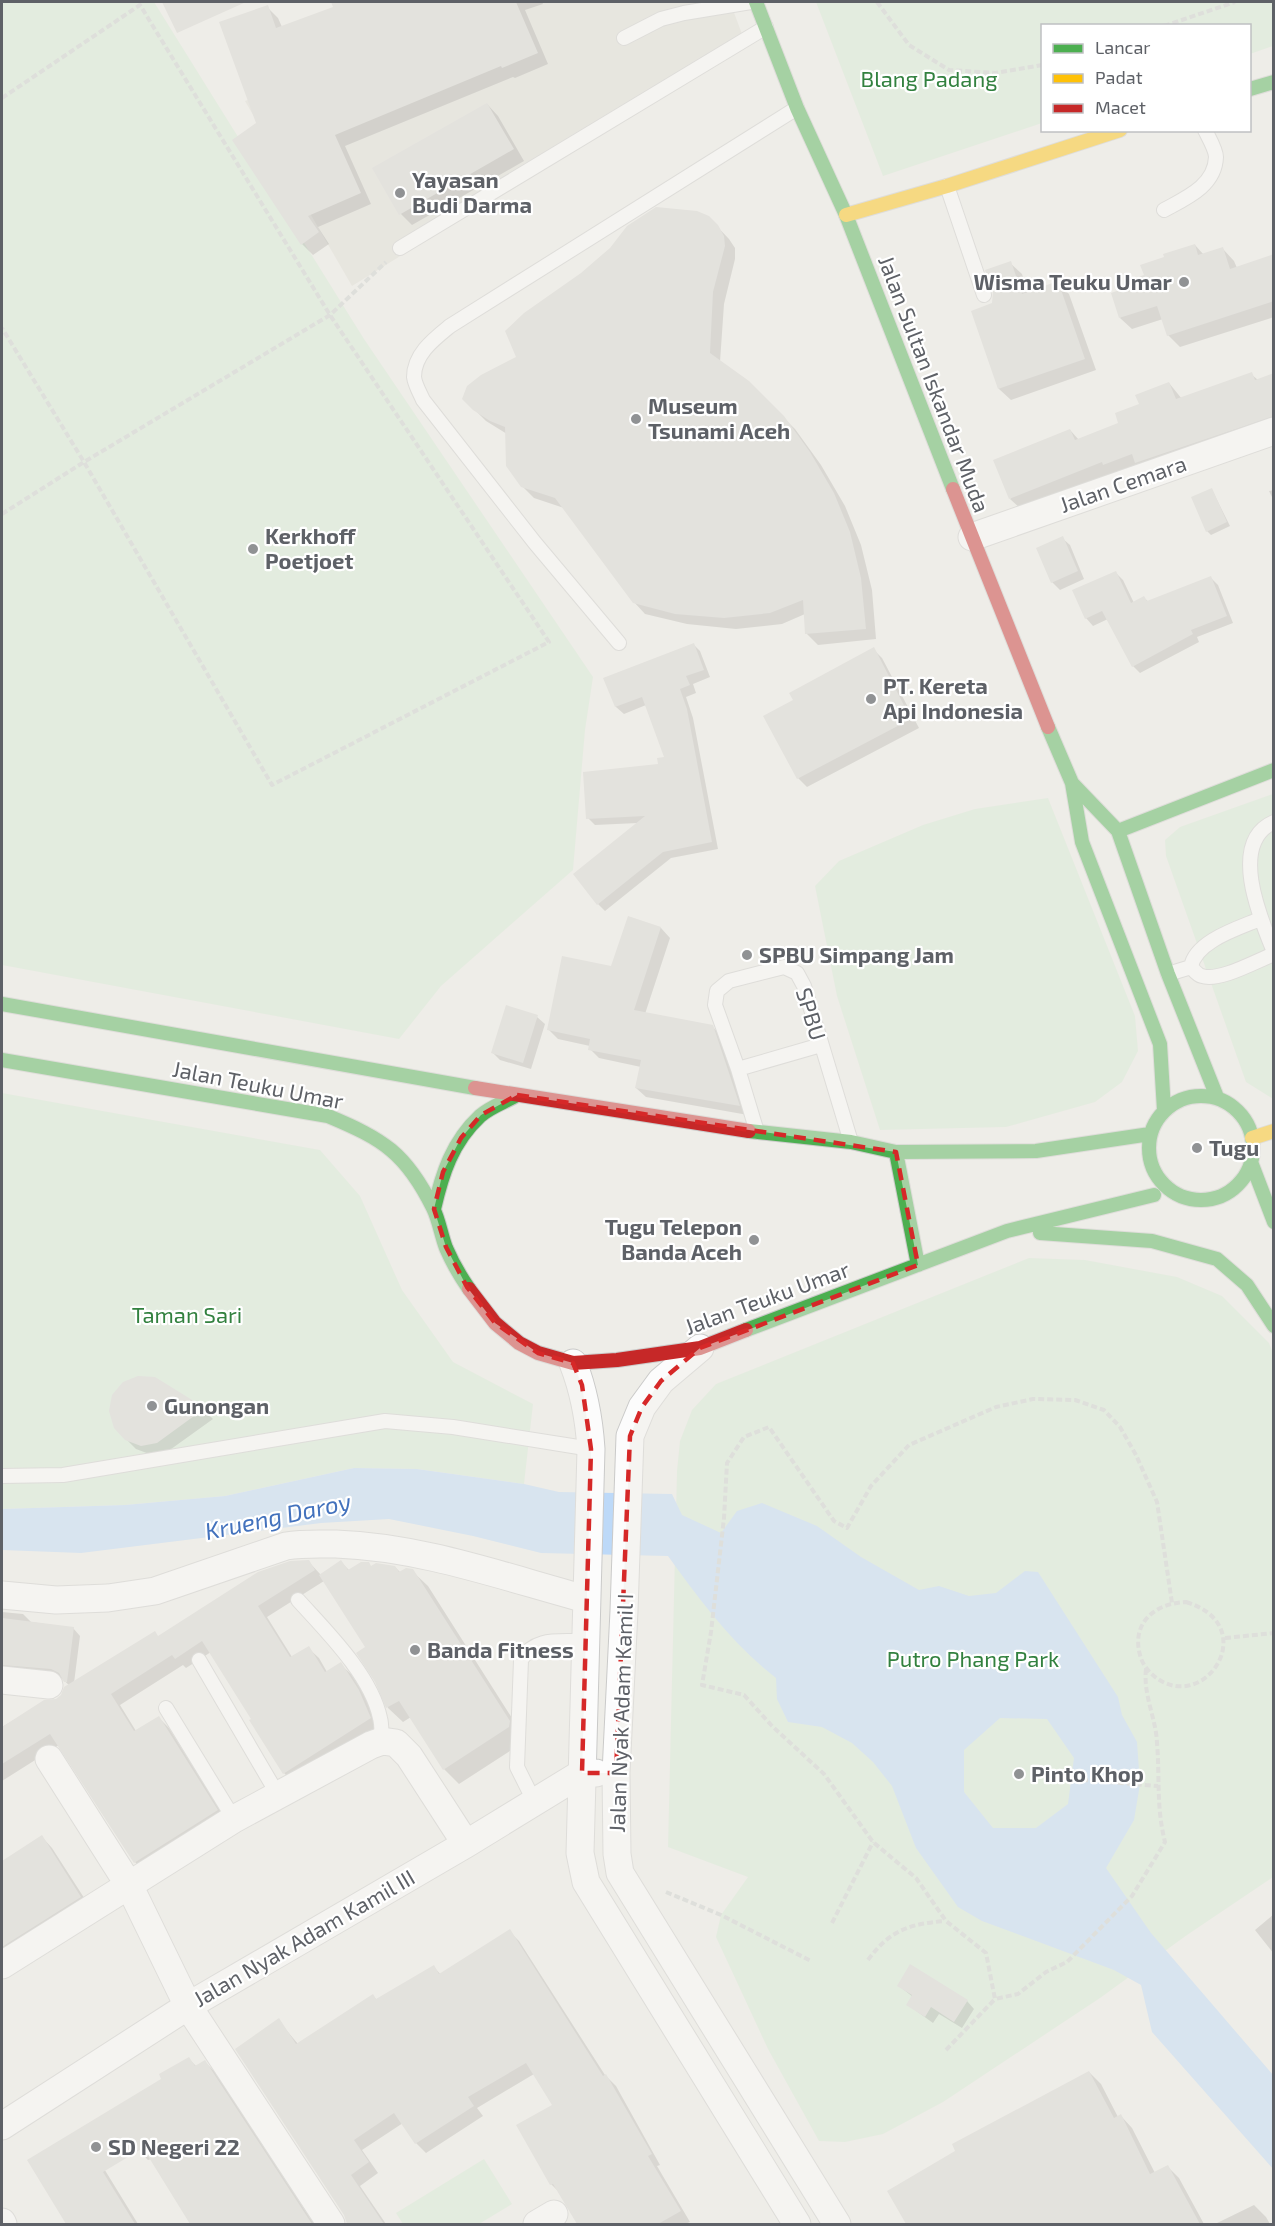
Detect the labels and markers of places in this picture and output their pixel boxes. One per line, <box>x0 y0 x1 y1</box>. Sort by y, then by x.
place label: Yayasan Budi Darma <box>412 166 532 217</box>
marker: Yayasan Budi Darma <box>393 186 407 200</box>
place label: Wisma Teuku Umar <box>974 268 1173 294</box>
marker: Wisma Teuku Umar <box>1177 275 1191 289</box>
place label: Museum Tsunami Aceh <box>648 392 790 443</box>
marker: Museum Tsunami Aceh <box>629 412 643 426</box>
place label: Kerkhoff Poetjoet <box>265 522 357 573</box>
marker: Kerkhoff Poetjoet <box>246 542 260 556</box>
place label: PT. Kereta Api Indonesia <box>883 672 1023 723</box>
marker: PT. Kereta Api Indonesia <box>864 692 878 706</box>
place label: SPBU Simpang Jam <box>759 941 954 967</box>
marker: SPBU Simpang Jam <box>740 948 754 962</box>
place label: Tugu <box>1209 1134 1259 1160</box>
marker: Tugu <box>1190 1141 1204 1155</box>
place label: Tugu Telepon Banda Aceh <box>605 1213 742 1264</box>
marker: Tugu Telepon Banda Aceh <box>747 1233 761 1247</box>
place label: Gunongan <box>164 1392 269 1418</box>
marker: Gunongan <box>145 1399 159 1413</box>
place label: Banda Fitness <box>427 1636 574 1662</box>
marker: Banda Fitness <box>408 1643 422 1657</box>
place label: Pinto Khop <box>1031 1760 1144 1786</box>
marker: Pinto Khop <box>1012 1767 1026 1781</box>
place label: SD Negeri 22 <box>108 2133 240 2159</box>
marker: SD Negeri 22 <box>89 2140 103 2154</box>

